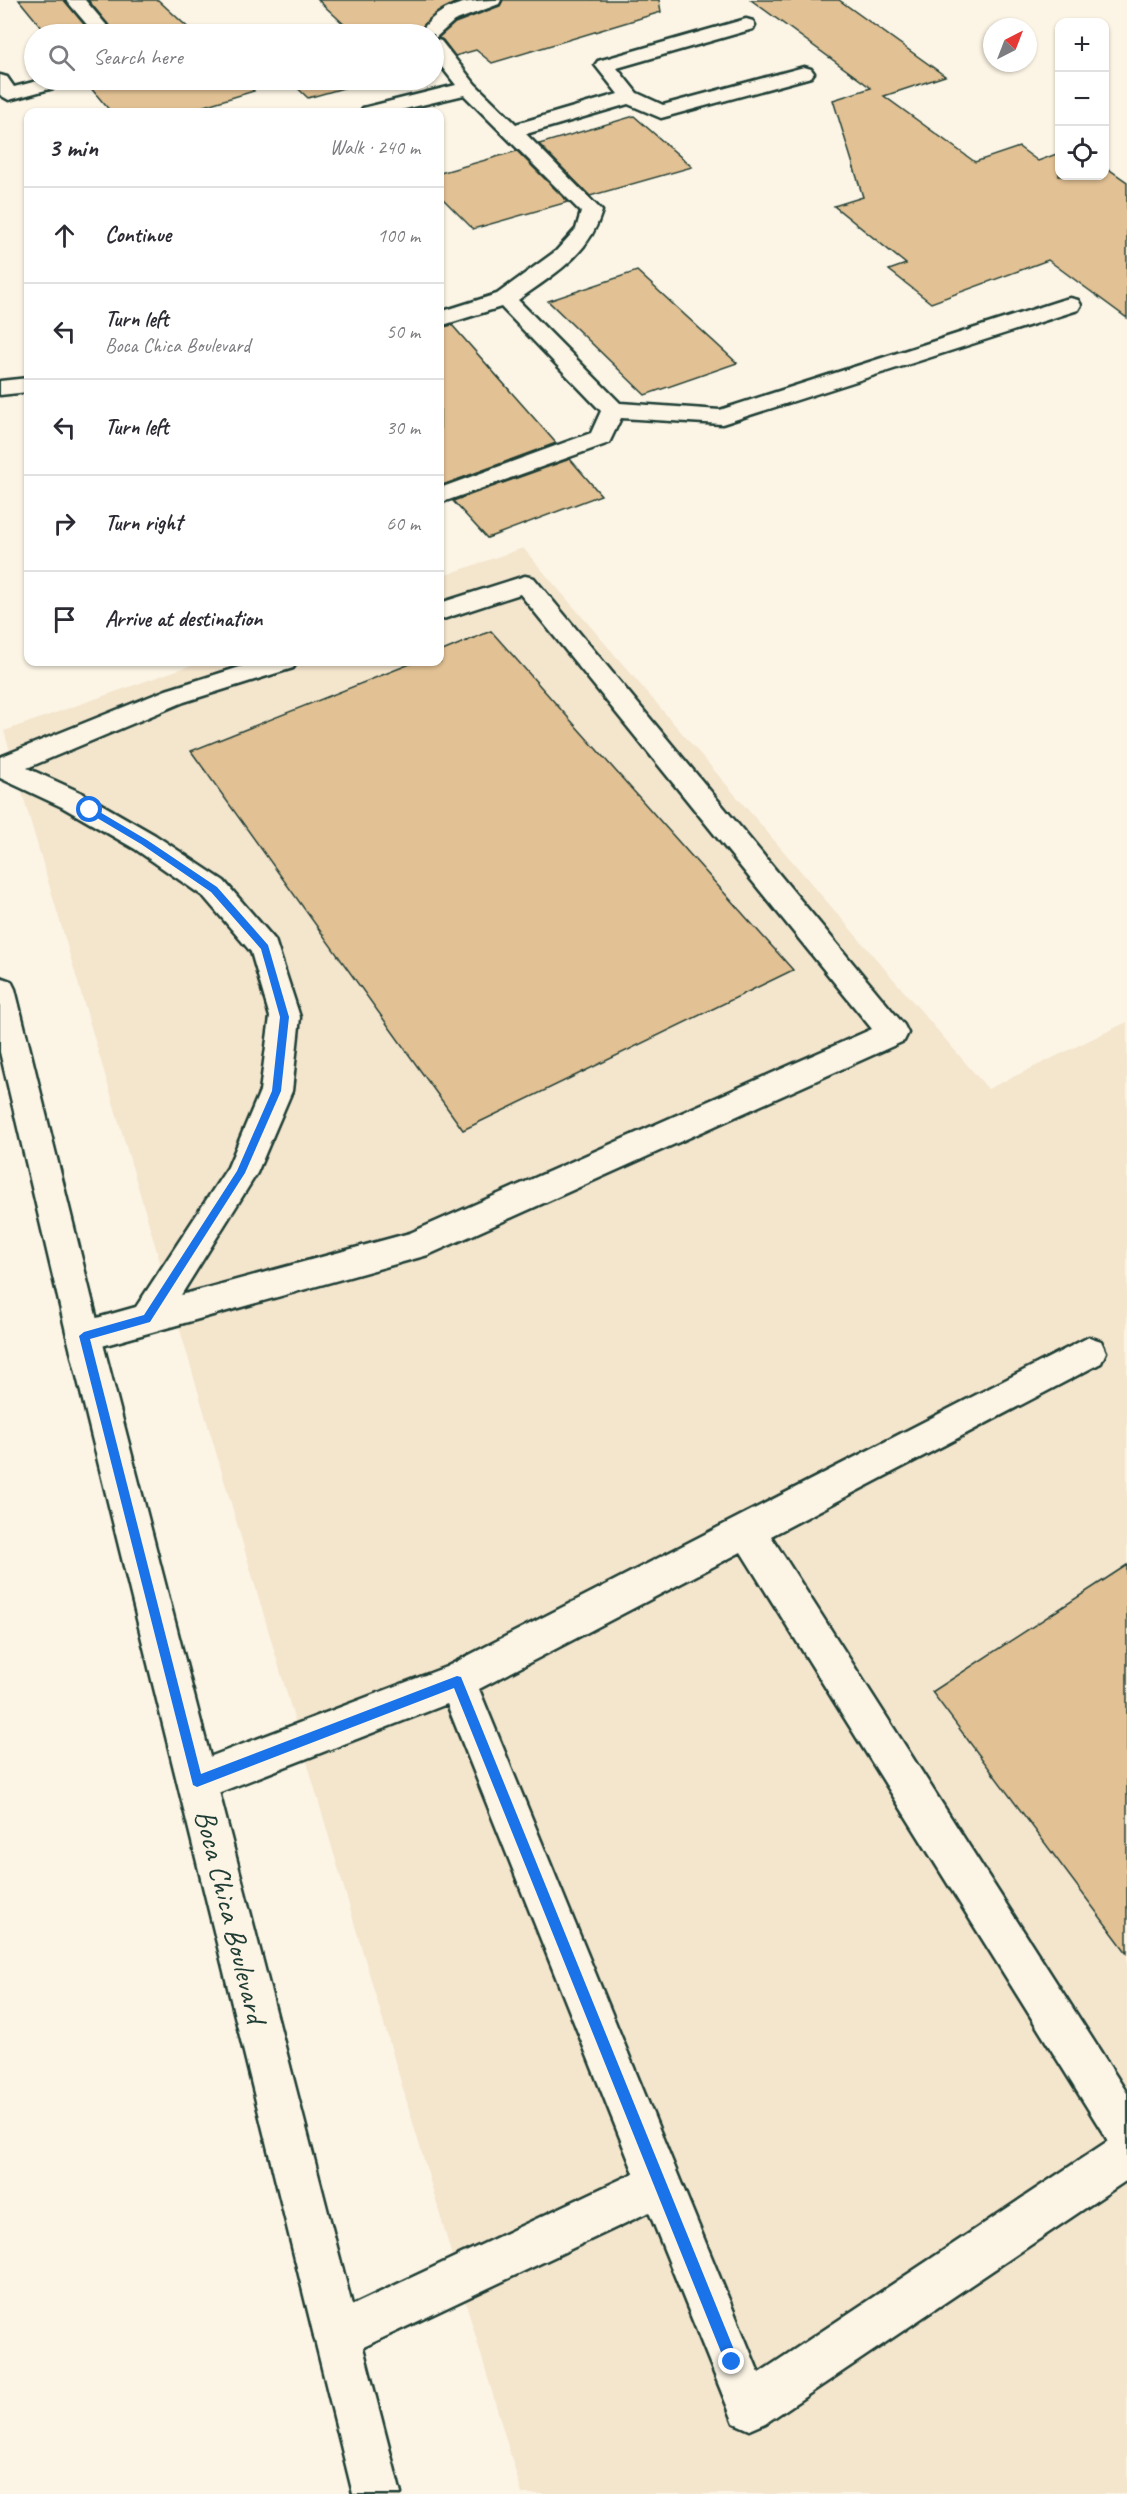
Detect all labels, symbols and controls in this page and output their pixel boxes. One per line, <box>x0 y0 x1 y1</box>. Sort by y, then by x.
north arrow <box>983 18 1037 72</box>
map controls <box>1055 18 1109 180</box>
button: + <box>1055 18 1109 72</box>
search box <box>24 24 444 90</box>
icon: search <box>45 41 78 74</box>
text: Search here <box>93 43 183 71</box>
button: − <box>1055 72 1109 126</box>
button: locate <box>1055 126 1109 180</box>
text: 3 min <box>48 131 98 164</box>
text: Walk · 240 m <box>330 135 420 160</box>
icon: ahead <box>48 219 81 252</box>
text: Continue <box>105 221 171 249</box>
text: 100 m <box>377 223 420 248</box>
text: Turn left <box>105 305 169 333</box>
icon: left <box>48 315 81 348</box>
text: 50 m <box>386 319 420 344</box>
text: Boca Chica Boulevard <box>105 333 250 358</box>
icon: left <box>48 411 81 444</box>
text: Turn left <box>105 413 169 441</box>
text: 30 m <box>386 415 420 440</box>
icon: right <box>48 507 81 540</box>
text: Turn right <box>105 509 182 537</box>
text: 60 m <box>386 511 420 536</box>
icon: arrive <box>48 603 81 636</box>
text: Arrive at destination <box>105 605 262 633</box>
route start <box>76 796 102 822</box>
street label: Boca Chica Boulevard <box>186 1806 277 2030</box>
route end <box>718 2348 744 2374</box>

